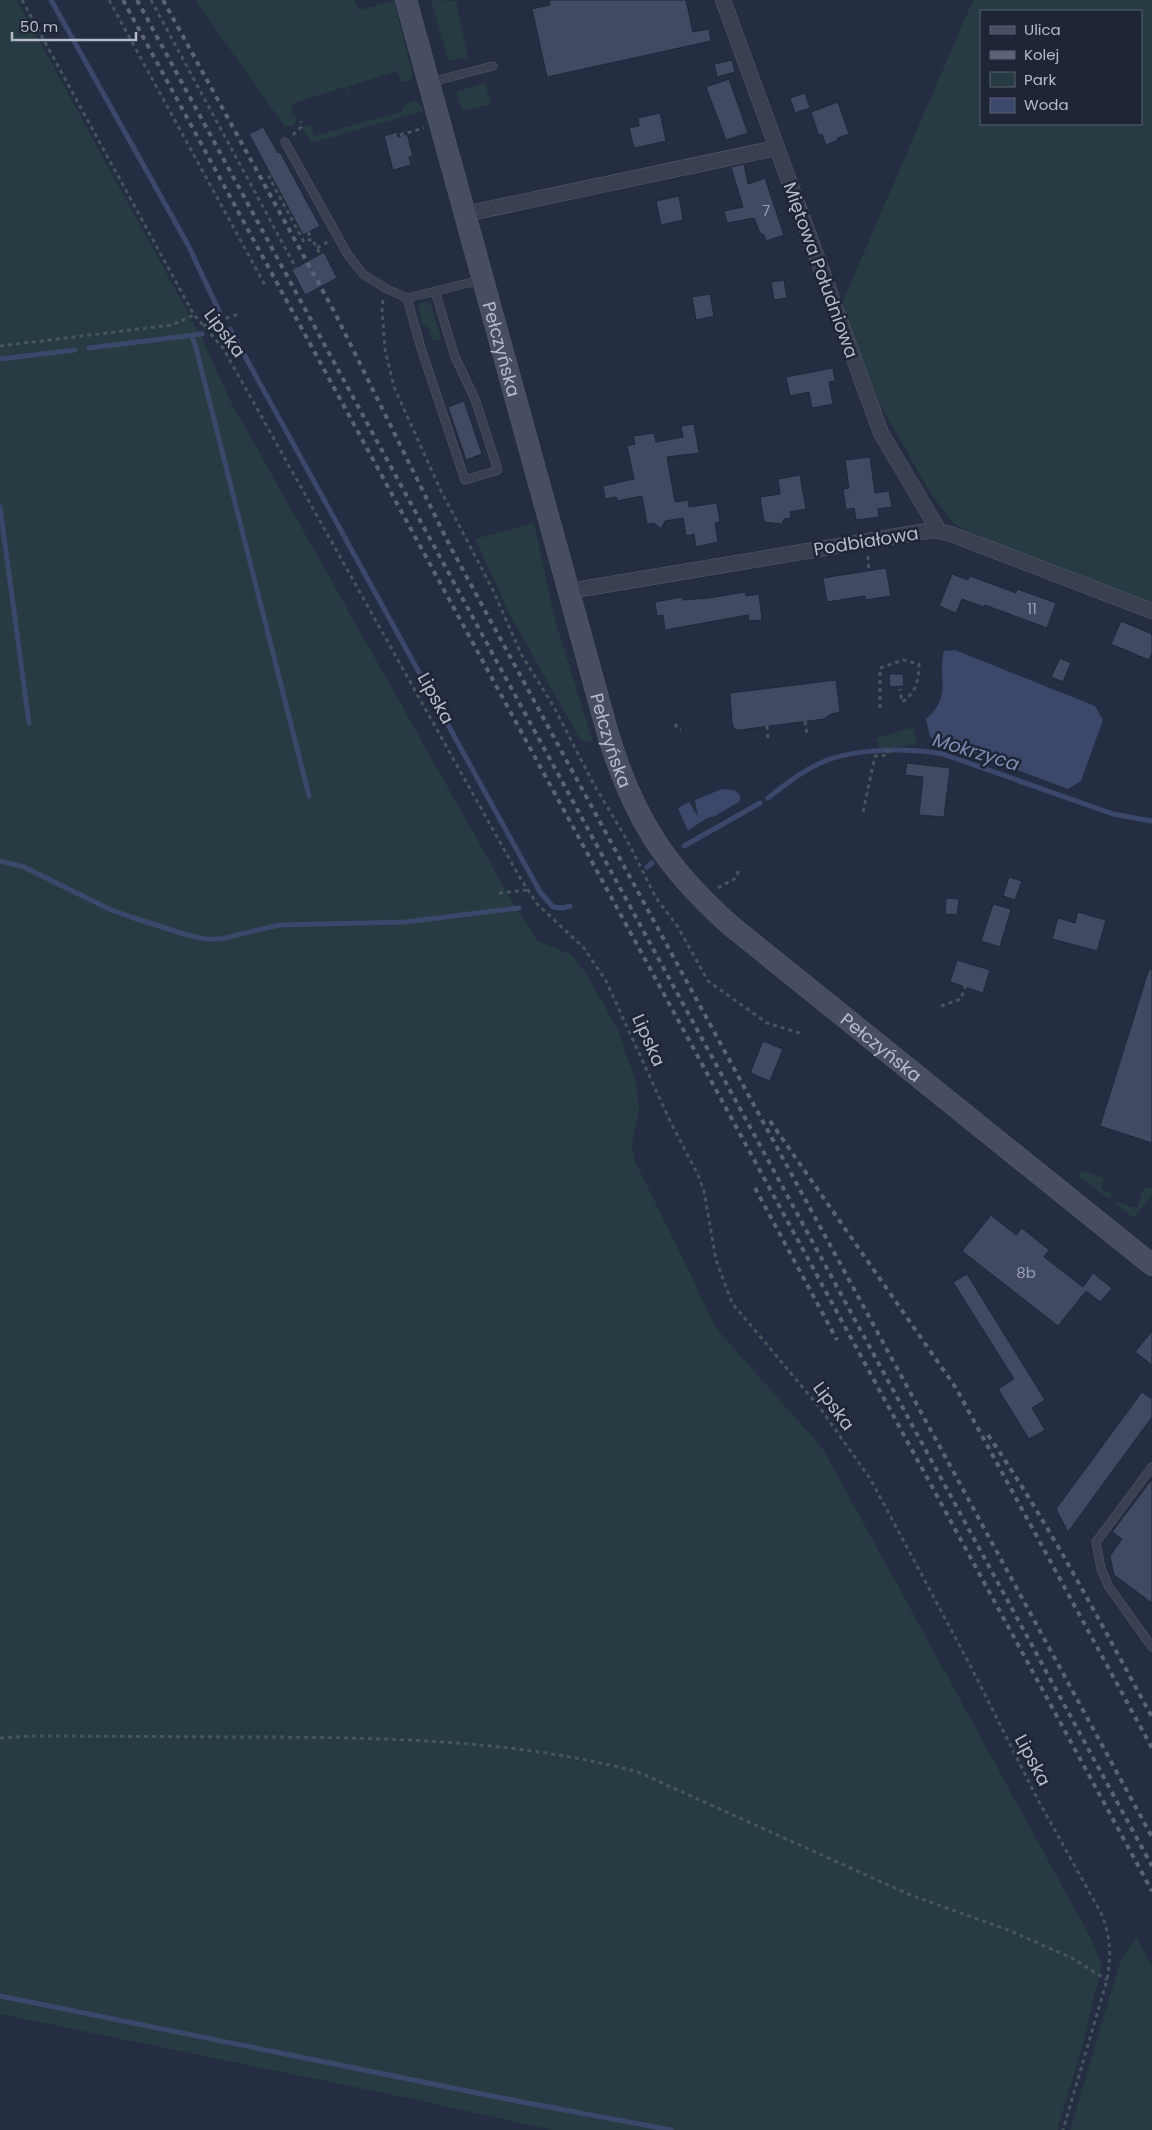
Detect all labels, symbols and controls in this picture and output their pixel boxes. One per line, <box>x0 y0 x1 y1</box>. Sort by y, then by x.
scale bar <box>12 10 136 42</box>
legend <box>980 10 1142 125</box>
text: 50 m <box>20 16 58 37</box>
text: Ulica <box>1024 19 1061 40</box>
text: Kolej <box>1024 44 1059 65</box>
text: Park <box>1024 69 1056 90</box>
text: Woda <box>1024 94 1069 115</box>
street label: Miętowa Południowa <box>778 179 864 361</box>
house number: 7 <box>762 200 770 221</box>
street label: Pełczyńska <box>477 299 527 399</box>
street label: Lipska <box>198 303 252 363</box>
street label: Podbiałowa <box>812 520 920 562</box>
house number: 11 <box>1027 598 1037 619</box>
street label: Lipska <box>412 668 460 728</box>
street label: Pełczyńska <box>585 690 638 791</box>
water label: Mokrzyca <box>929 726 1023 778</box>
street label: Pełczyńska <box>836 1007 927 1088</box>
street label: Lipska <box>626 1010 672 1070</box>
house number: 8b <box>1016 1262 1036 1283</box>
street label: Lipska <box>807 1376 861 1436</box>
street label: Lipska <box>1009 1730 1057 1790</box>

